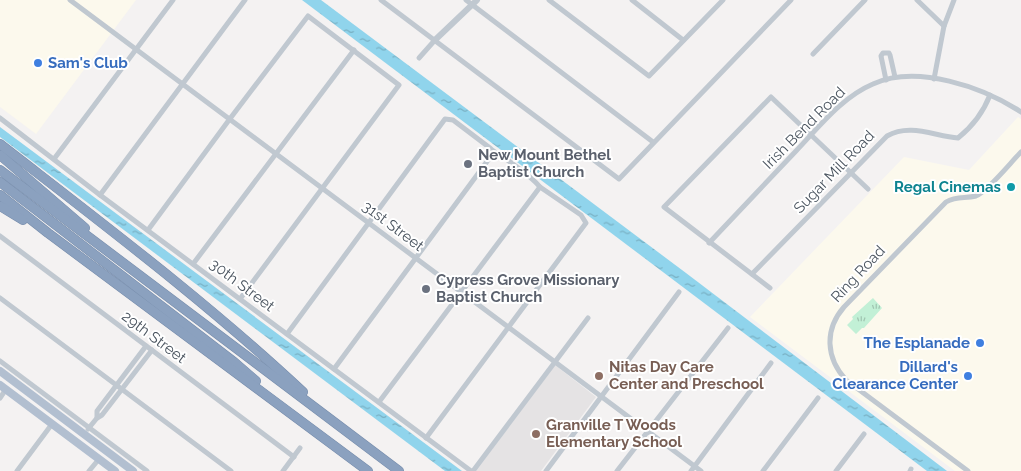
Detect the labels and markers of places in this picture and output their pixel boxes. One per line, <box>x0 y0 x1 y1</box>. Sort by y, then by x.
place label: Sam's Club <box>48 54 128 72</box>
marker: Sam's Club <box>32 57 44 69</box>
place label: New Mount Bethel Baptist Church <box>478 146 611 181</box>
marker: New Mount Bethel Baptist Church <box>462 158 474 170</box>
place label: Regal Cinemas <box>894 178 1001 196</box>
marker: Regal Cinemas <box>1005 181 1017 193</box>
place label: Cypress Grove Missionary Baptist Church <box>436 271 620 306</box>
marker: Cypress Grove Missionary Baptist Church <box>420 283 432 295</box>
place label: The Esplanade <box>863 334 970 352</box>
marker: The Esplanade <box>974 337 986 349</box>
place label: Nitas Day Care Center and Preschool <box>609 358 764 393</box>
place label: Dillard's Clearance Center <box>832 358 958 393</box>
marker: Nitas Day Care Center and Preschool <box>593 370 605 382</box>
marker: Dillard's Clearance Center <box>962 370 974 382</box>
place label: Granville T Woods Elementary School <box>546 416 682 451</box>
marker: Granville T Woods Elementary School <box>530 428 542 440</box>

